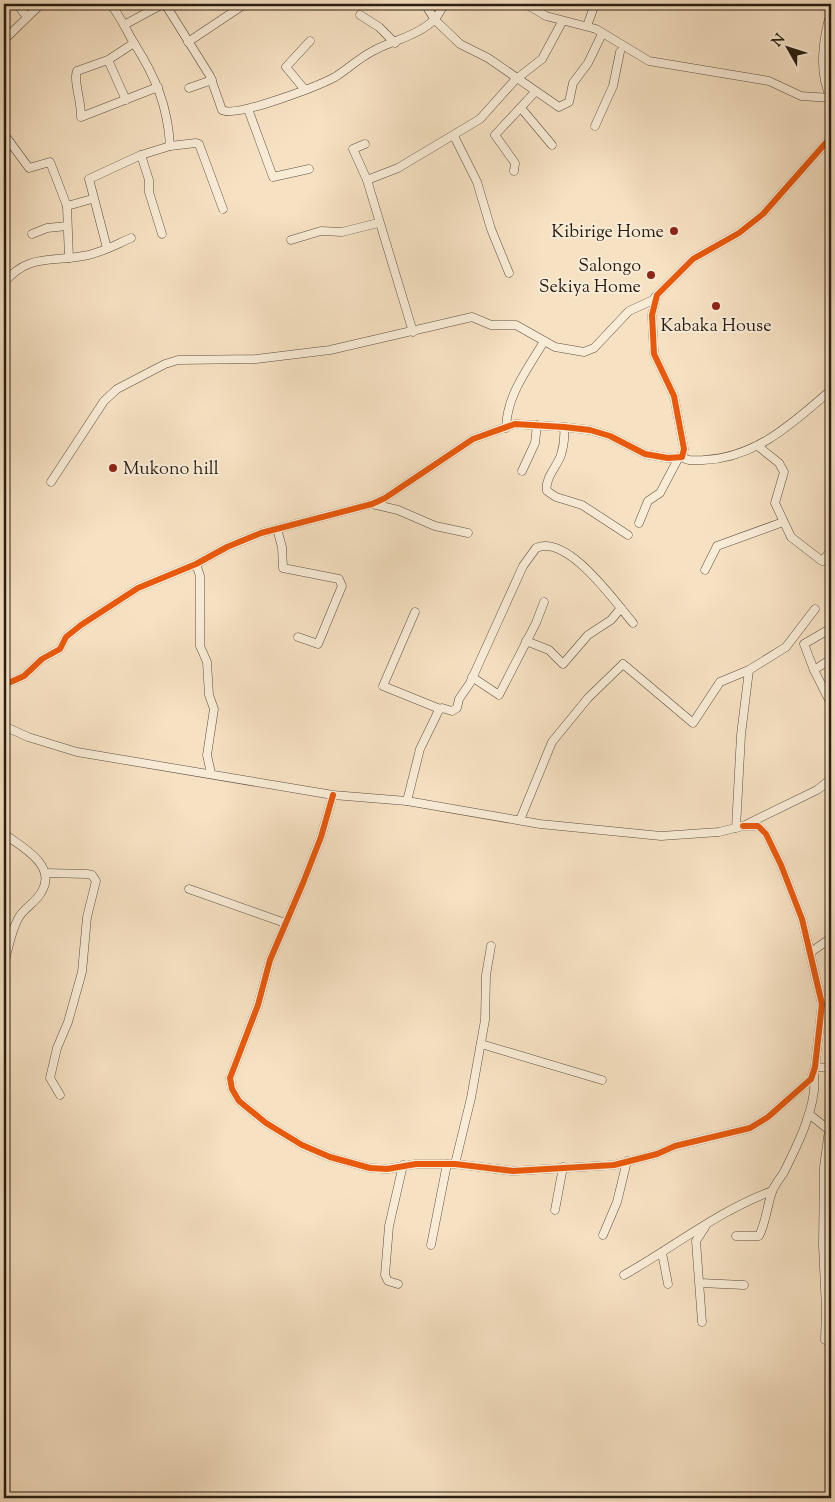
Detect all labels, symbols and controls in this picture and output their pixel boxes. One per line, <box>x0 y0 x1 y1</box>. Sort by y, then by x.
north arrow <box>762 22 812 72</box>
text: N <box>768 30 791 52</box>
place label: Kibirige Home <box>551 220 664 246</box>
marker: Kibirige Home <box>668 225 680 237</box>
place label: Salongo Sekiya Home <box>539 254 641 301</box>
marker: Salongo Sekiya Home <box>645 269 657 281</box>
marker: Kabaka House <box>710 300 722 312</box>
place label: Kabaka House <box>660 314 772 340</box>
place label: Mukono hill <box>123 457 219 483</box>
marker: Mukono hill <box>107 462 119 474</box>

